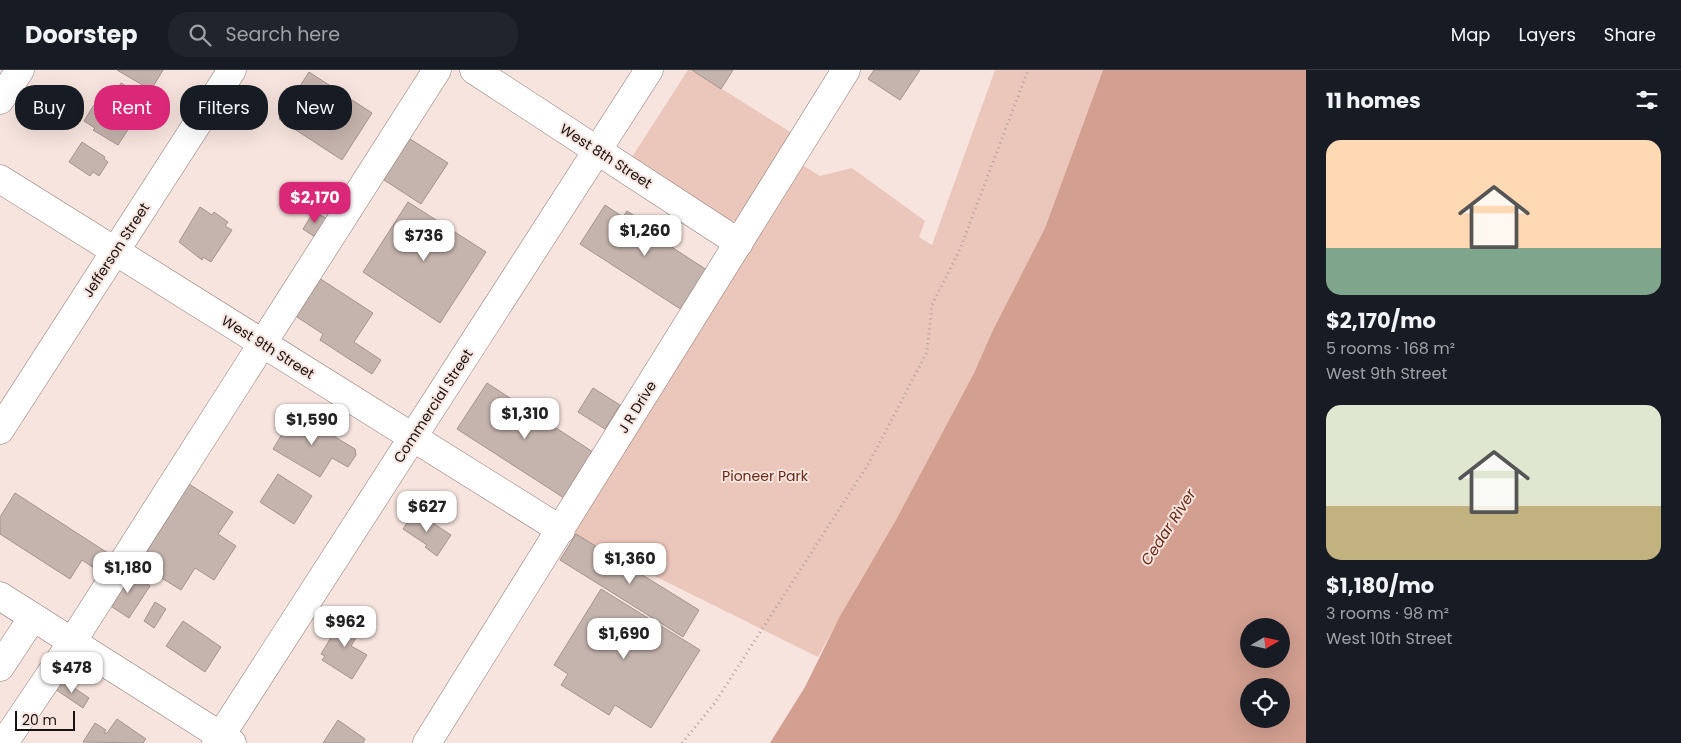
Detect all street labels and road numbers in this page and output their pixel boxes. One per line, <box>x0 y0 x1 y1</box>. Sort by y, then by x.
street label: West 8th Street <box>556 119 656 193</box>
street label: Jefferson Street <box>78 199 154 301</box>
street label: West 9th Street <box>218 310 318 384</box>
street label: Commercial Street <box>389 345 477 467</box>
street label: J R Drive <box>613 377 661 437</box>

